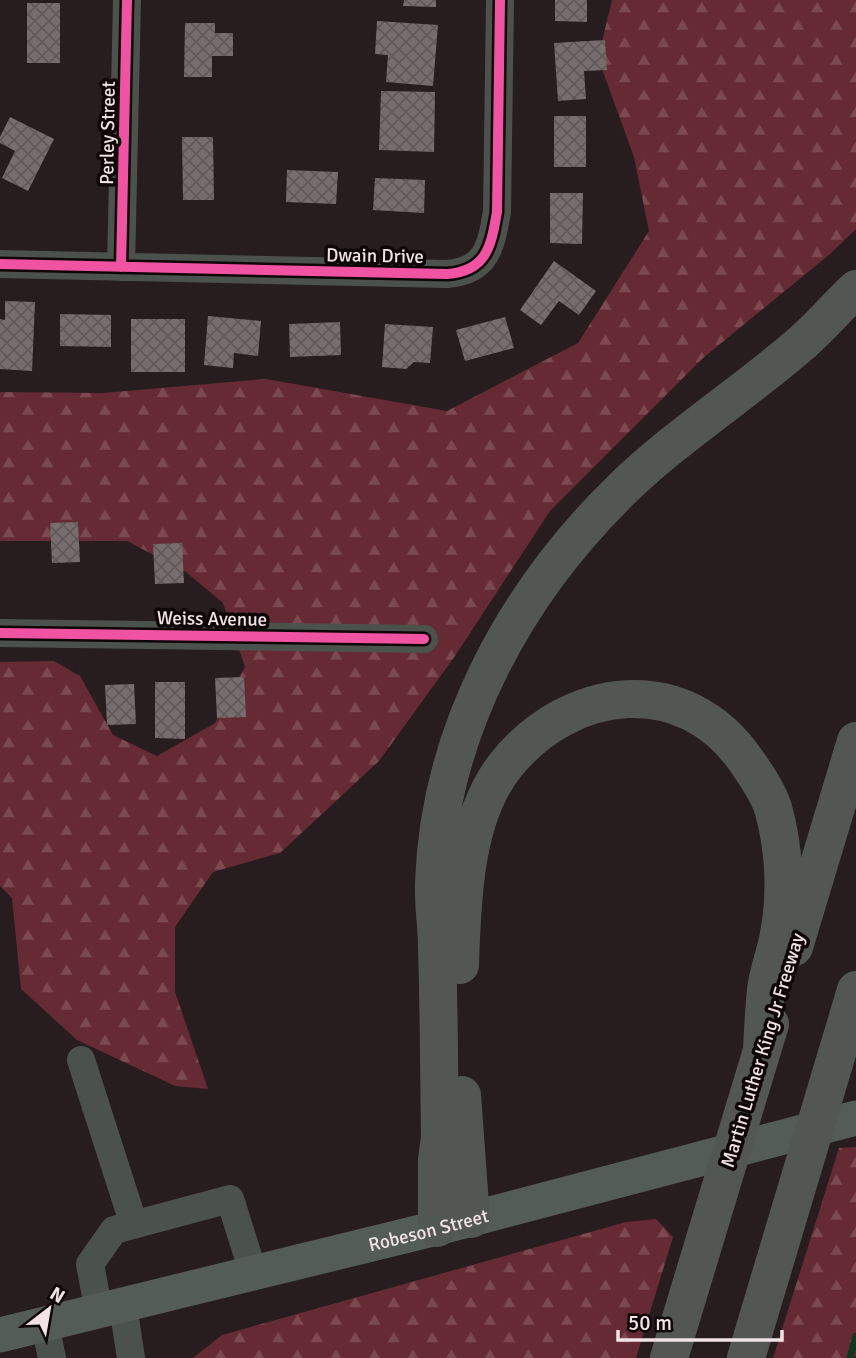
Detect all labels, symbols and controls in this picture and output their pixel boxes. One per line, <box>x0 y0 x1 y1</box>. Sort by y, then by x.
street label: Perley Street <box>95 80 121 185</box>
street label: Dwain Drive <box>326 243 424 269</box>
street label: Weiss Avenue <box>157 606 267 632</box>
street label: Martin Luther King Jr Freeway <box>716 930 810 1170</box>
street label: Robeson Street <box>366 1204 491 1257</box>
north arrow <box>14 1274 84 1344</box>
text: N <box>45 1282 69 1309</box>
scale bar <box>618 1298 782 1342</box>
text: 50 m <box>628 1310 672 1336</box>

